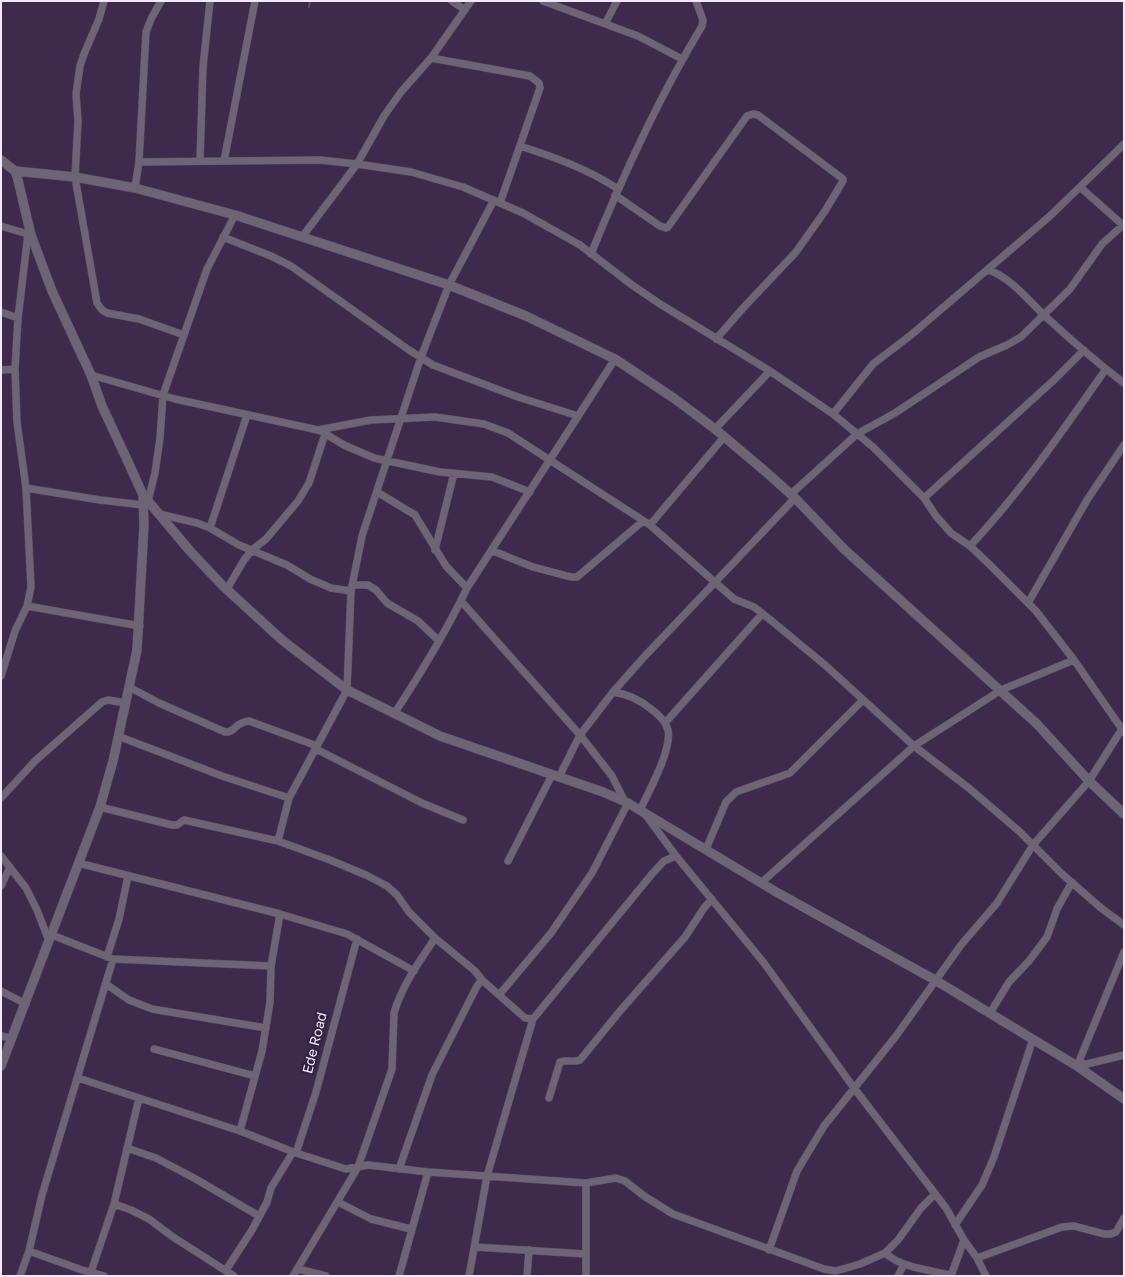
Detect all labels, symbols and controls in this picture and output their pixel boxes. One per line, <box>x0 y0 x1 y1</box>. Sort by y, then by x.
street label: Ede Road <box>299 1010 331 1076</box>

